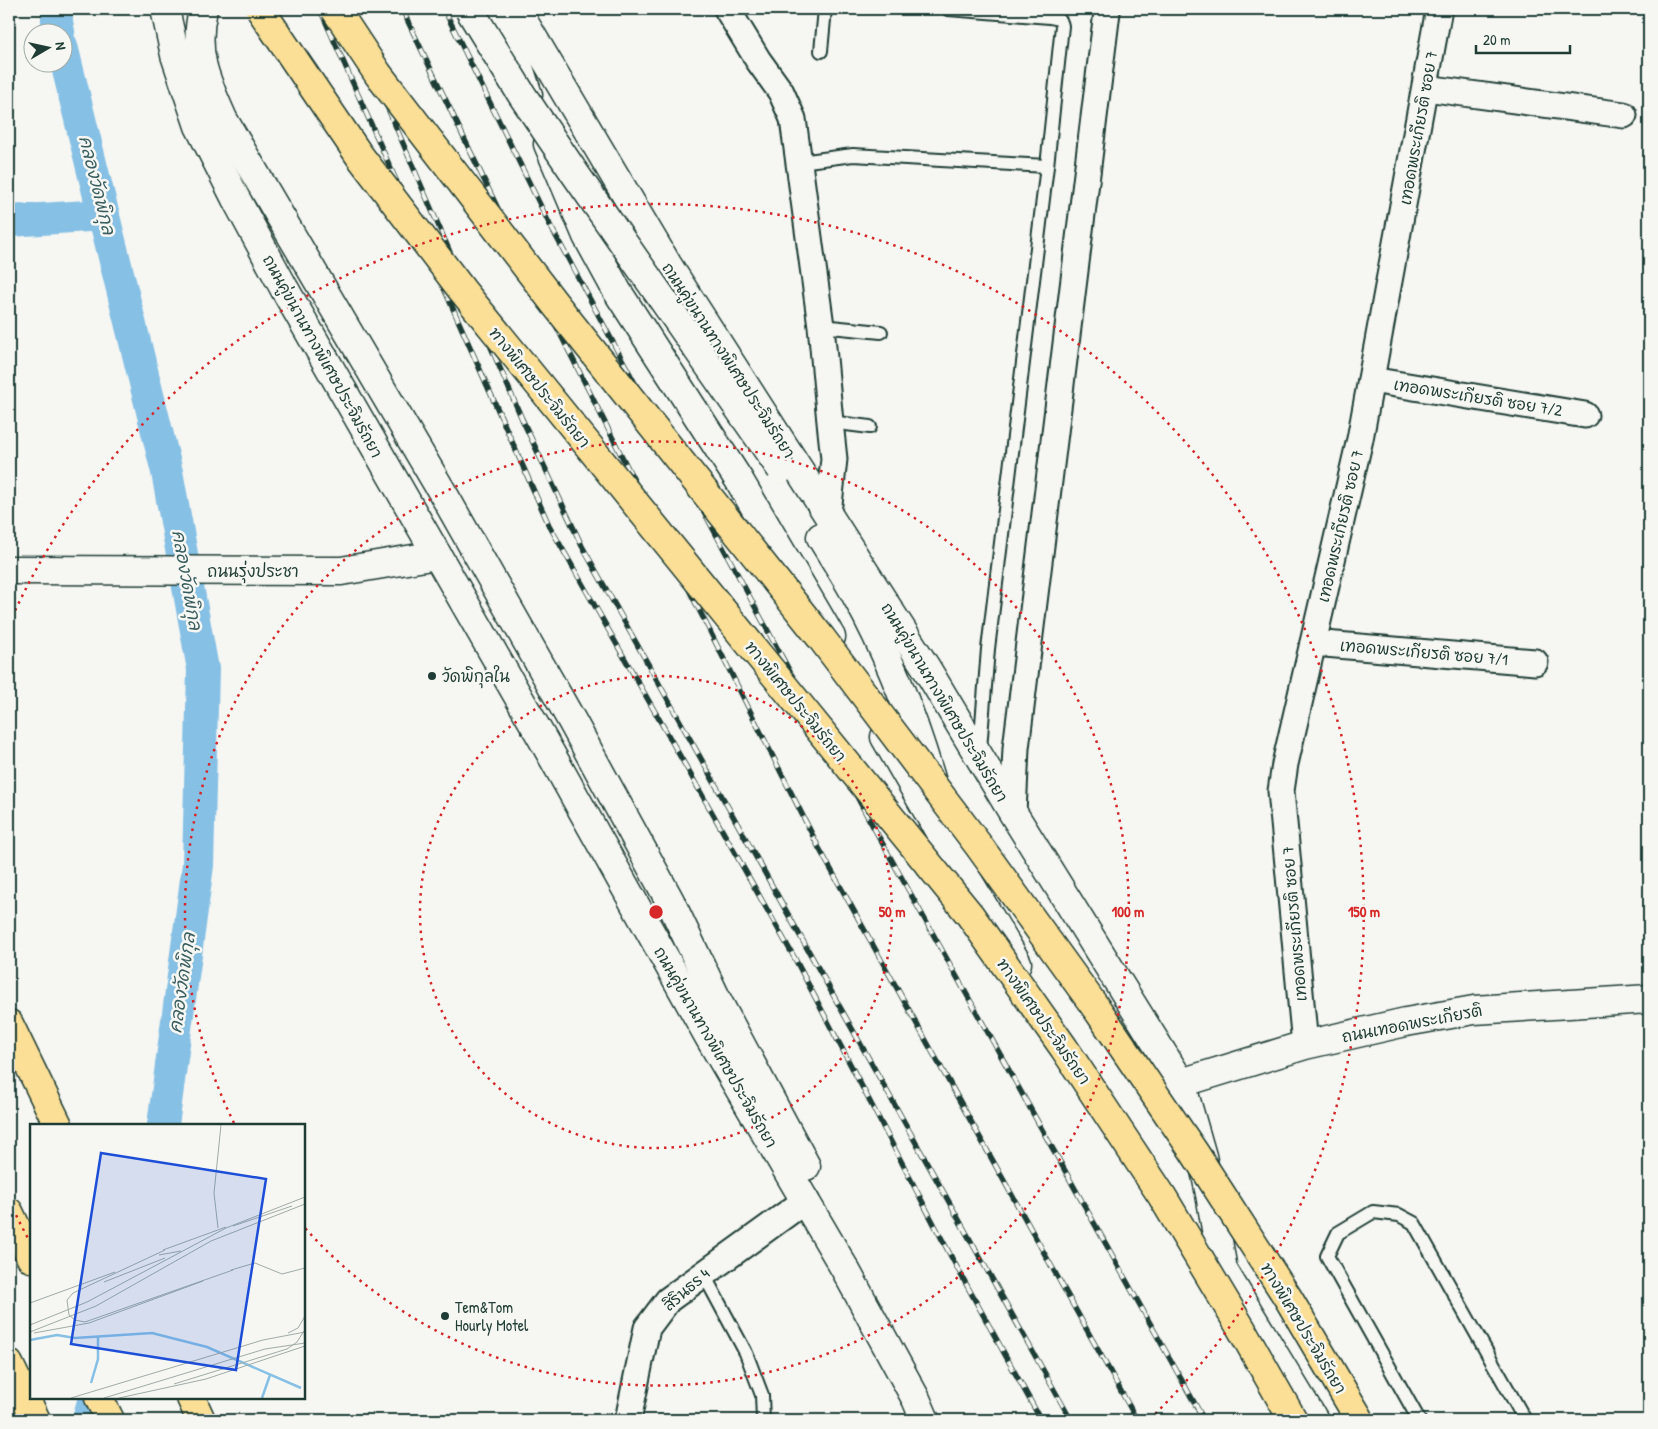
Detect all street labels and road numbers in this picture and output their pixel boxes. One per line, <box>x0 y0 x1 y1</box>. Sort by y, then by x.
street label: เทอดพระเกียรติ ซอย 7 <box>1394 49 1442 207</box>
street label: ถนนคู่ขนานทางพิเศษประจิมรัถยา <box>256 250 388 463</box>
street label: ถนนคู่ขนานทางพิเศษประจิมรัถยา <box>656 258 801 463</box>
street label: ทางพิเศษประจิมรัถยา <box>484 322 596 452</box>
street label: เทอดพระเกียรติ ซอย 7/2 <box>1392 373 1564 421</box>
street label: เทอดพระเกียรติ ซอย 7 <box>1312 448 1368 604</box>
street label: ถนนรุ่งประชา <box>207 560 299 584</box>
street label: ถนนคู่ขนานทางพิเศษประจิมรัถยา <box>875 598 1013 807</box>
street label: เทอดพระเกียรติ ซอย 7/1 <box>1339 634 1509 670</box>
street label: ทางพิเศษประจิมรัถยา <box>740 636 852 766</box>
street label: เทอดพระเกียรติ ซอย 7 <box>1276 845 1312 1003</box>
street label: ถนนคู่ขนานทางพิเศษประจิมรัถยา <box>647 942 783 1153</box>
street label: ทางพิเศษประจิมรัถยา <box>992 953 1096 1089</box>
street label: ถนนเทอดพระเกียรติ <box>1340 999 1484 1047</box>
street label: ทางพิเศษประจิมรัถยา <box>1256 1258 1352 1398</box>
street label: สิรินธร 4 <box>658 1262 714 1316</box>

